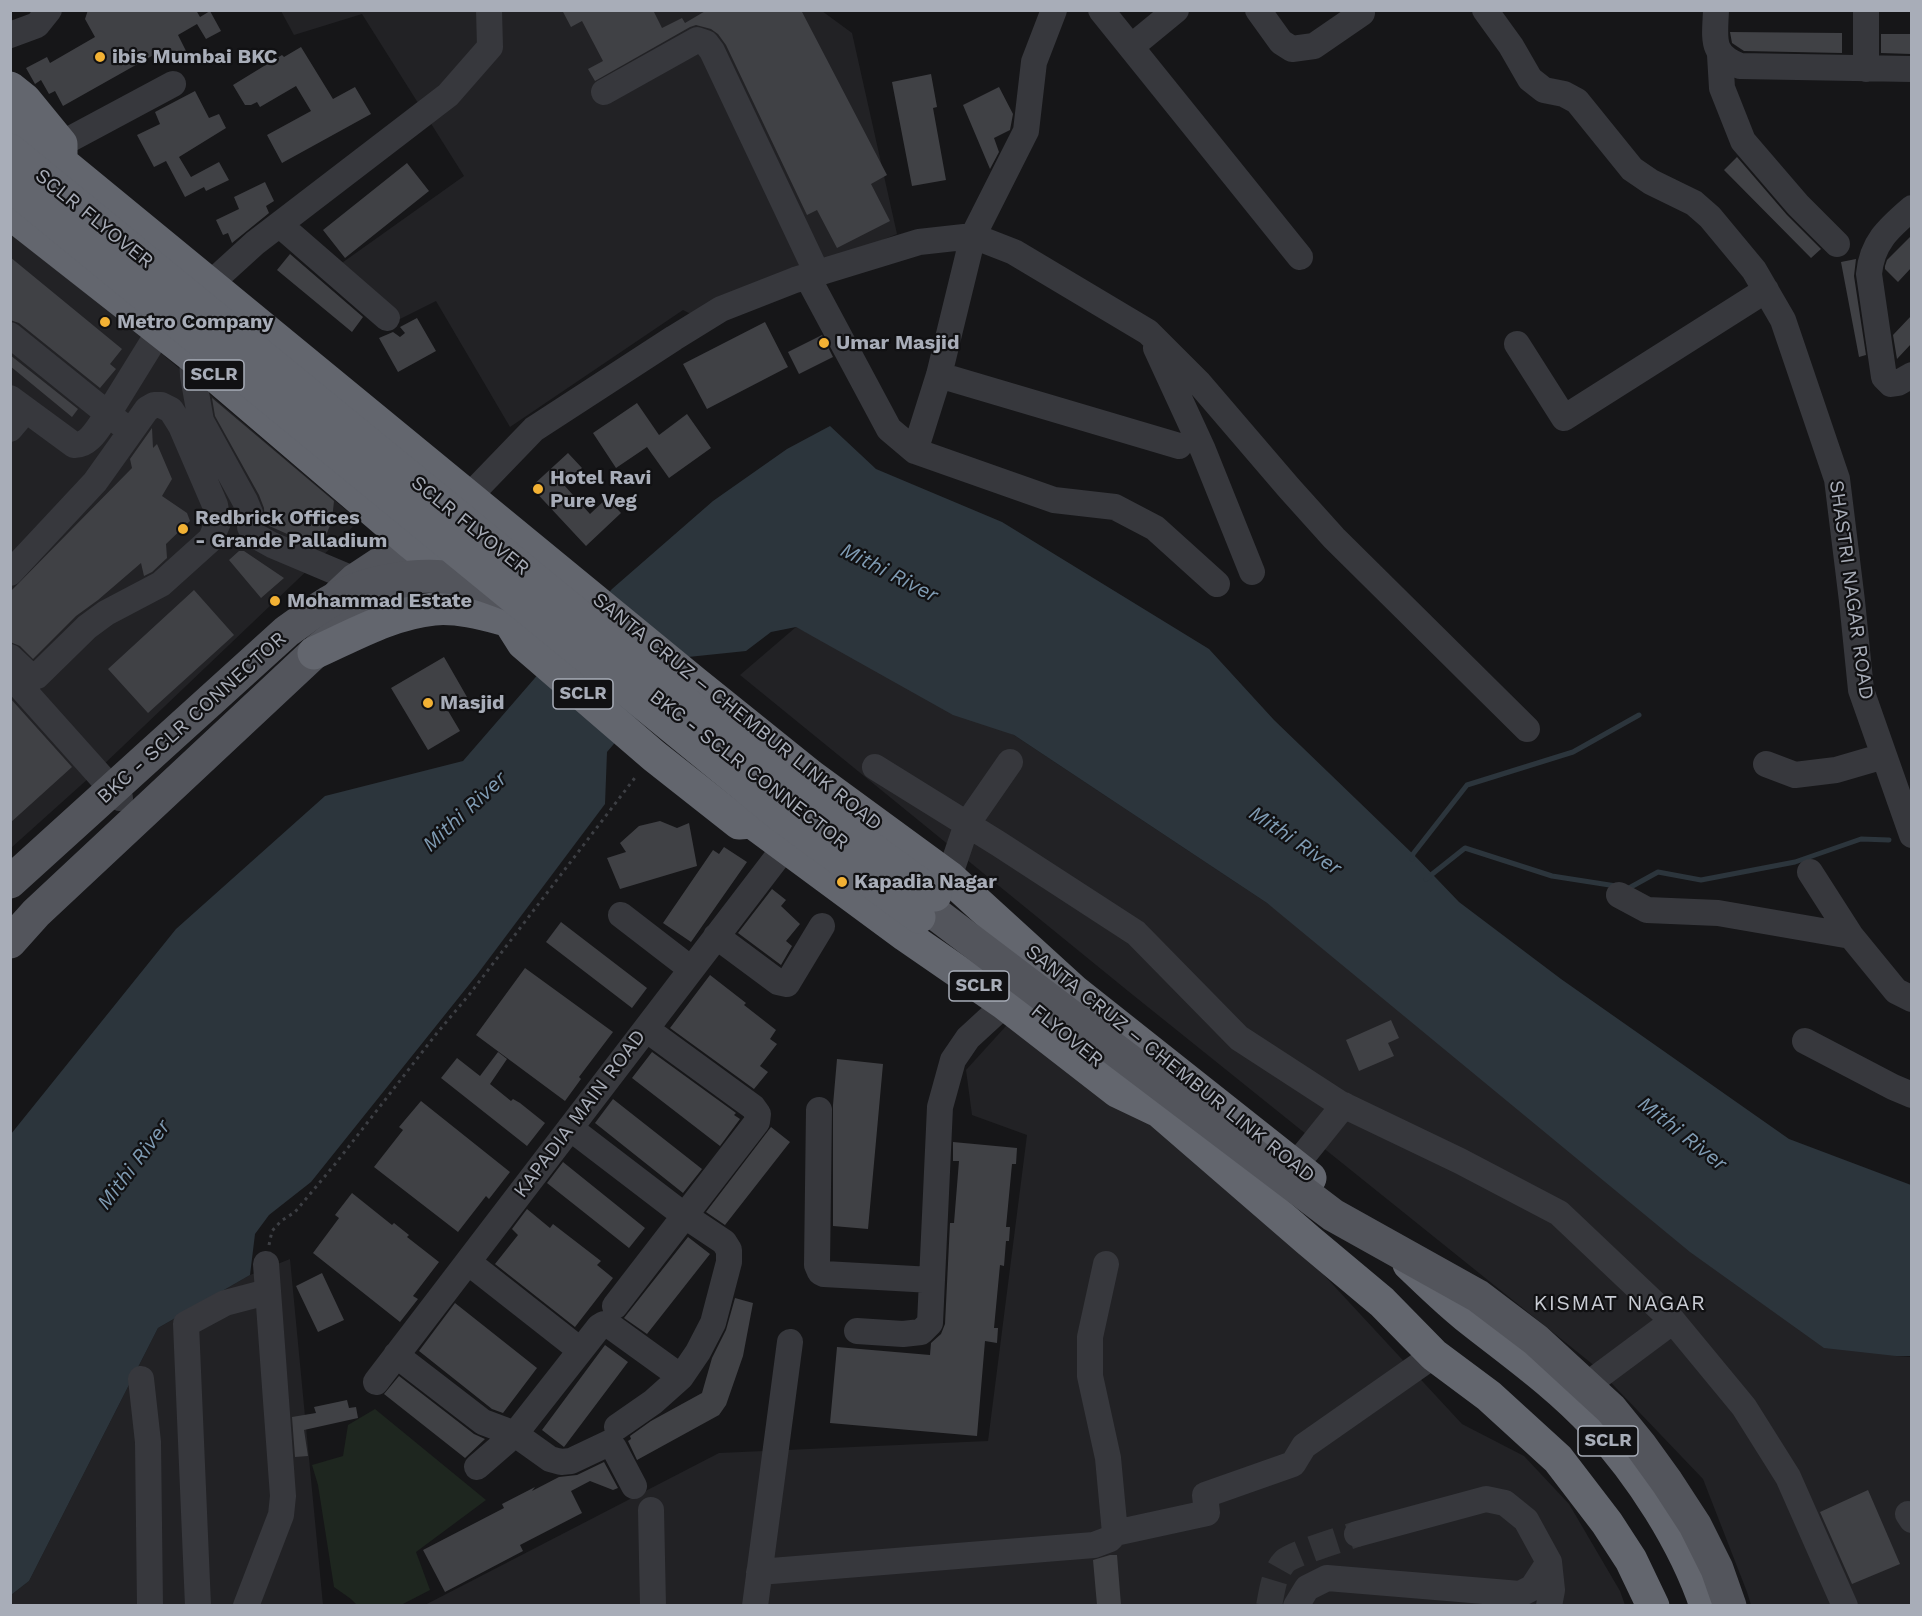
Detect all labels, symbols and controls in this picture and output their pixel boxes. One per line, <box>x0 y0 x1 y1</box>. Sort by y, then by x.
place label: ibis Mumbai BKC <box>112 45 277 69</box>
marker: ibis Mumbai BKC <box>93 50 107 64</box>
street label: SCLR FLYOVER <box>30 164 158 274</box>
place label: Metro Company <box>117 310 273 334</box>
marker: Metro Company <box>98 315 112 329</box>
place label: Umar Masjid <box>836 331 959 355</box>
marker: Umar Masjid <box>817 336 831 350</box>
road number: SCLR <box>184 360 244 390</box>
place label: Hotel Ravi Pure Veg <box>550 466 651 513</box>
street label: SCLR FLYOVER <box>406 471 534 581</box>
street label: SHASTRI NAGAR ROAD <box>1824 479 1878 701</box>
marker: Hotel Ravi Pure Veg <box>531 482 545 496</box>
place label: Redbrick Offices - Grande Palladium <box>195 506 387 553</box>
marker: Redbrick Offices - Grande Palladium <box>176 522 190 536</box>
water label: Mithi River <box>836 538 942 608</box>
street label: SANTA CRUZ – CHEMBUR LINK ROAD <box>588 588 886 836</box>
place label: Mohammad Estate <box>287 589 472 613</box>
marker: Mohammad Estate <box>268 594 282 608</box>
street label: BKC - SCLR CONNECTOR <box>93 627 291 809</box>
road number: SCLR <box>553 679 613 709</box>
street label: BKC - SCLR CONNECTOR <box>645 685 853 855</box>
place label: Masjid <box>440 691 505 715</box>
marker: Masjid <box>421 696 435 710</box>
water label: Mithi River <box>418 767 512 857</box>
water label: Mithi River <box>1244 801 1346 881</box>
place label: Kapadia Nagar <box>854 870 997 894</box>
marker: Kapadia Nagar <box>835 875 849 889</box>
street label: SANTA CRUZ – CHEMBUR LINK ROAD <box>1021 940 1319 1188</box>
road number: SCLR <box>949 971 1009 1001</box>
street label: FLYOVER <box>1026 999 1108 1073</box>
street label: KAPADIA MAIN ROAD <box>509 1025 651 1203</box>
water label: Mithi River <box>1632 1091 1732 1177</box>
water label: Mithi River <box>92 1115 176 1215</box>
district label: KISMAT NAGAR <box>1533 1291 1707 1317</box>
road number: SCLR <box>1578 1426 1638 1456</box>

